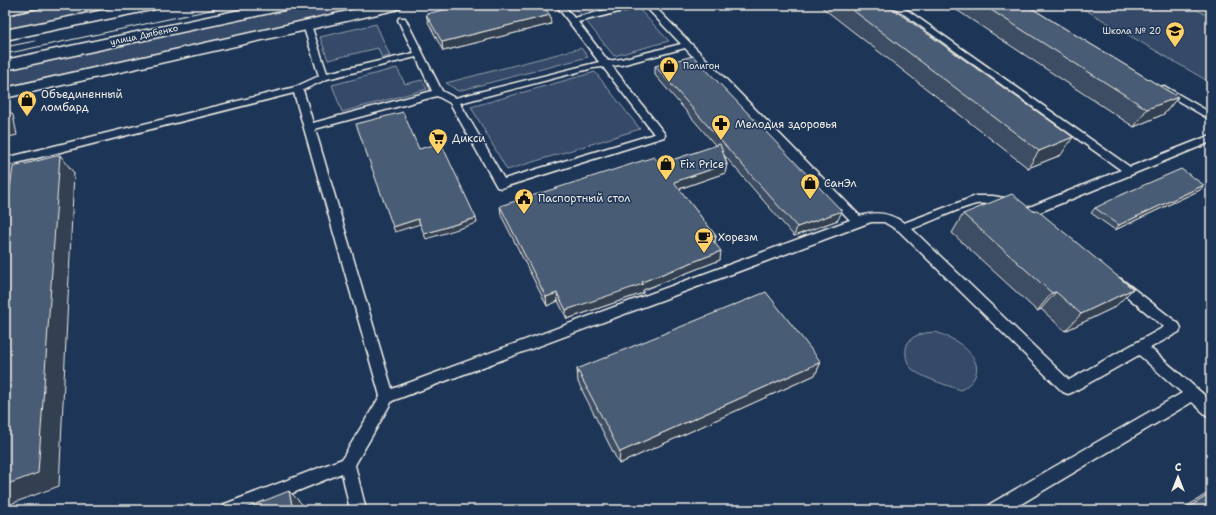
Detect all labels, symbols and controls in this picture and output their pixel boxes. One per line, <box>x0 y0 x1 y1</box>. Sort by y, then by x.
school or university icon: Школа № 20 <box>1164 20 1186 48</box>
street label: улица Дыбенко <box>109 22 179 48</box>
place label: Школа № 20 <box>1103 25 1161 37</box>
shop icon: Полигон <box>658 55 680 83</box>
place label: Полигон <box>683 60 719 72</box>
place label: Объединенный ломбард <box>41 87 123 115</box>
shop icon: Объединенный ломбард <box>16 89 38 117</box>
pharmacy icon: Мелодия здоровья <box>710 113 732 141</box>
place label: Мелодия здоровья <box>735 117 837 132</box>
supermarket icon: Дикси <box>427 127 449 155</box>
place label: Дикси <box>452 131 485 146</box>
shop icon: Fix Price <box>655 153 677 181</box>
place label: Fix Price <box>680 157 724 172</box>
shop icon: СанЭл <box>799 172 821 200</box>
place label: СанЭл <box>824 176 857 191</box>
public building icon: Паспортный стол <box>513 187 535 215</box>
place label: Паспортный стол <box>538 191 630 206</box>
cafe icon: Хорезм <box>693 226 715 254</box>
place label: Хорезм <box>718 230 758 245</box>
north arrow <box>1158 457 1198 497</box>
text: С <box>1175 460 1182 475</box>

